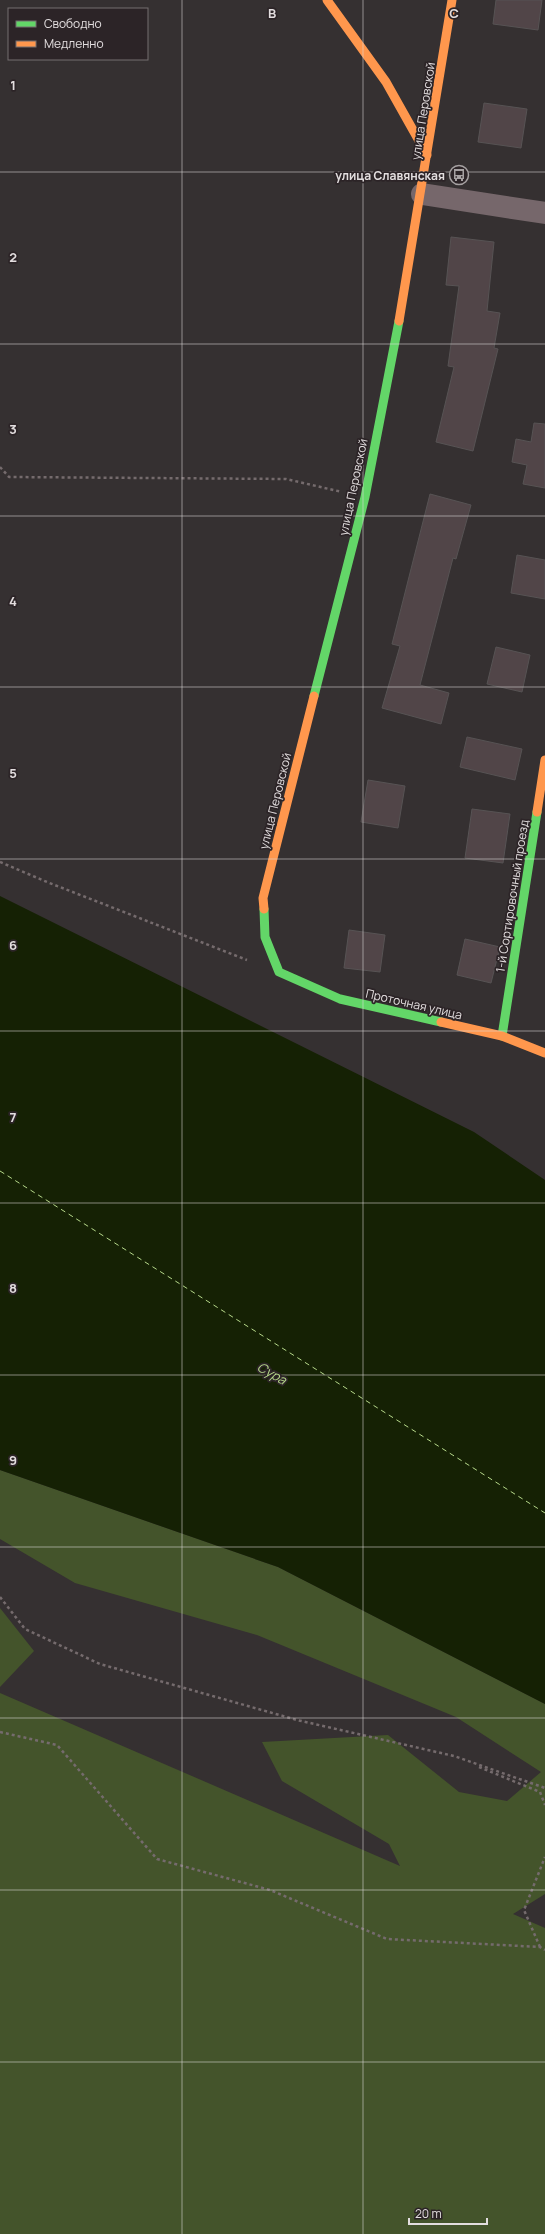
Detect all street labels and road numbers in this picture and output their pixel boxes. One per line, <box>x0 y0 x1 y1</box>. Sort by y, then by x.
street label: улица Перовской <box>407 61 439 161</box>
street label: улица Перовской <box>334 437 372 537</box>
street label: улица Перовской <box>255 751 295 851</box>
street label: 1-й Сортировочный проезд <box>492 818 532 974</box>
street label: Проточная улица <box>364 985 464 1023</box>

